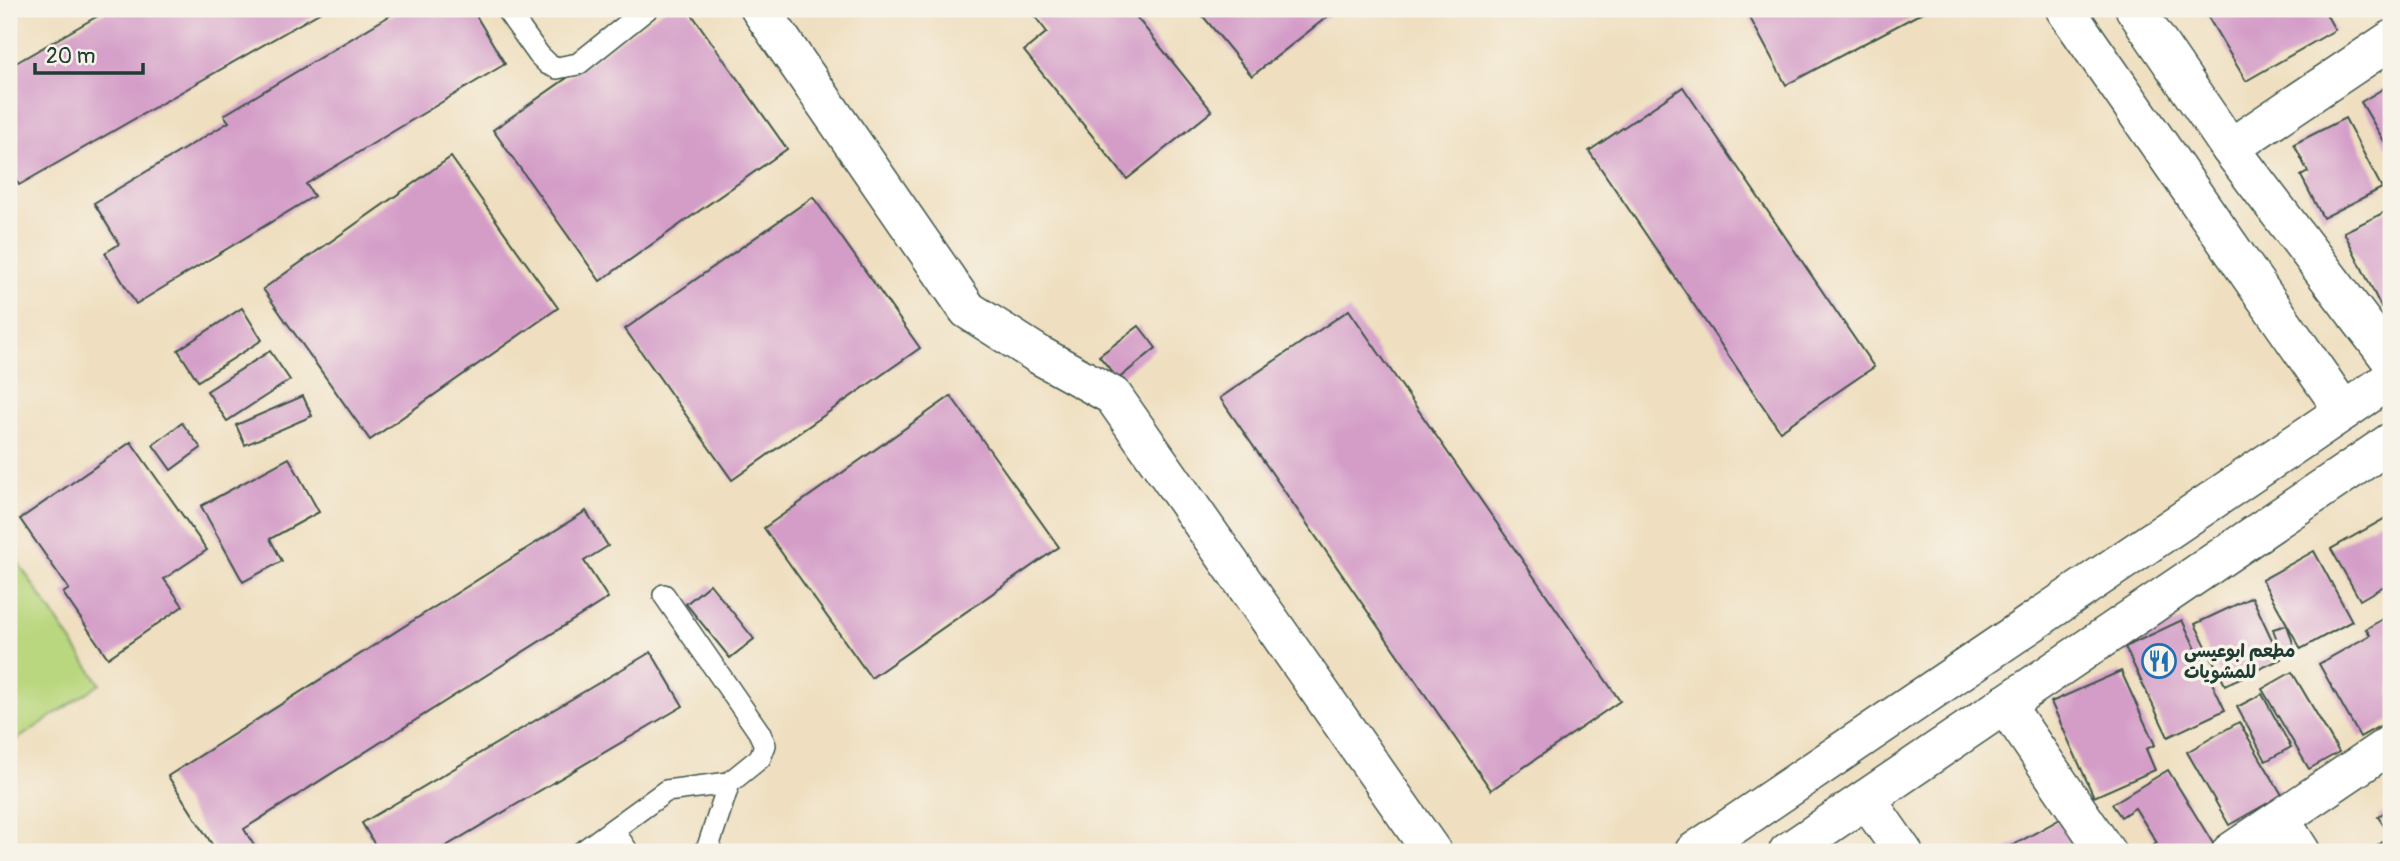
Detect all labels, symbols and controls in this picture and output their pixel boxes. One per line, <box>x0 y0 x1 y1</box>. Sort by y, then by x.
scale bar <box>35 32 144 76</box>
text: 20 m <box>46 43 95 70</box>
place label: مطعم ابوعيسى للمشويات <box>2184 640 2295 684</box>
restaurant icon: مطعم ابوعيسى للمشويات <box>2140 642 2178 680</box>

